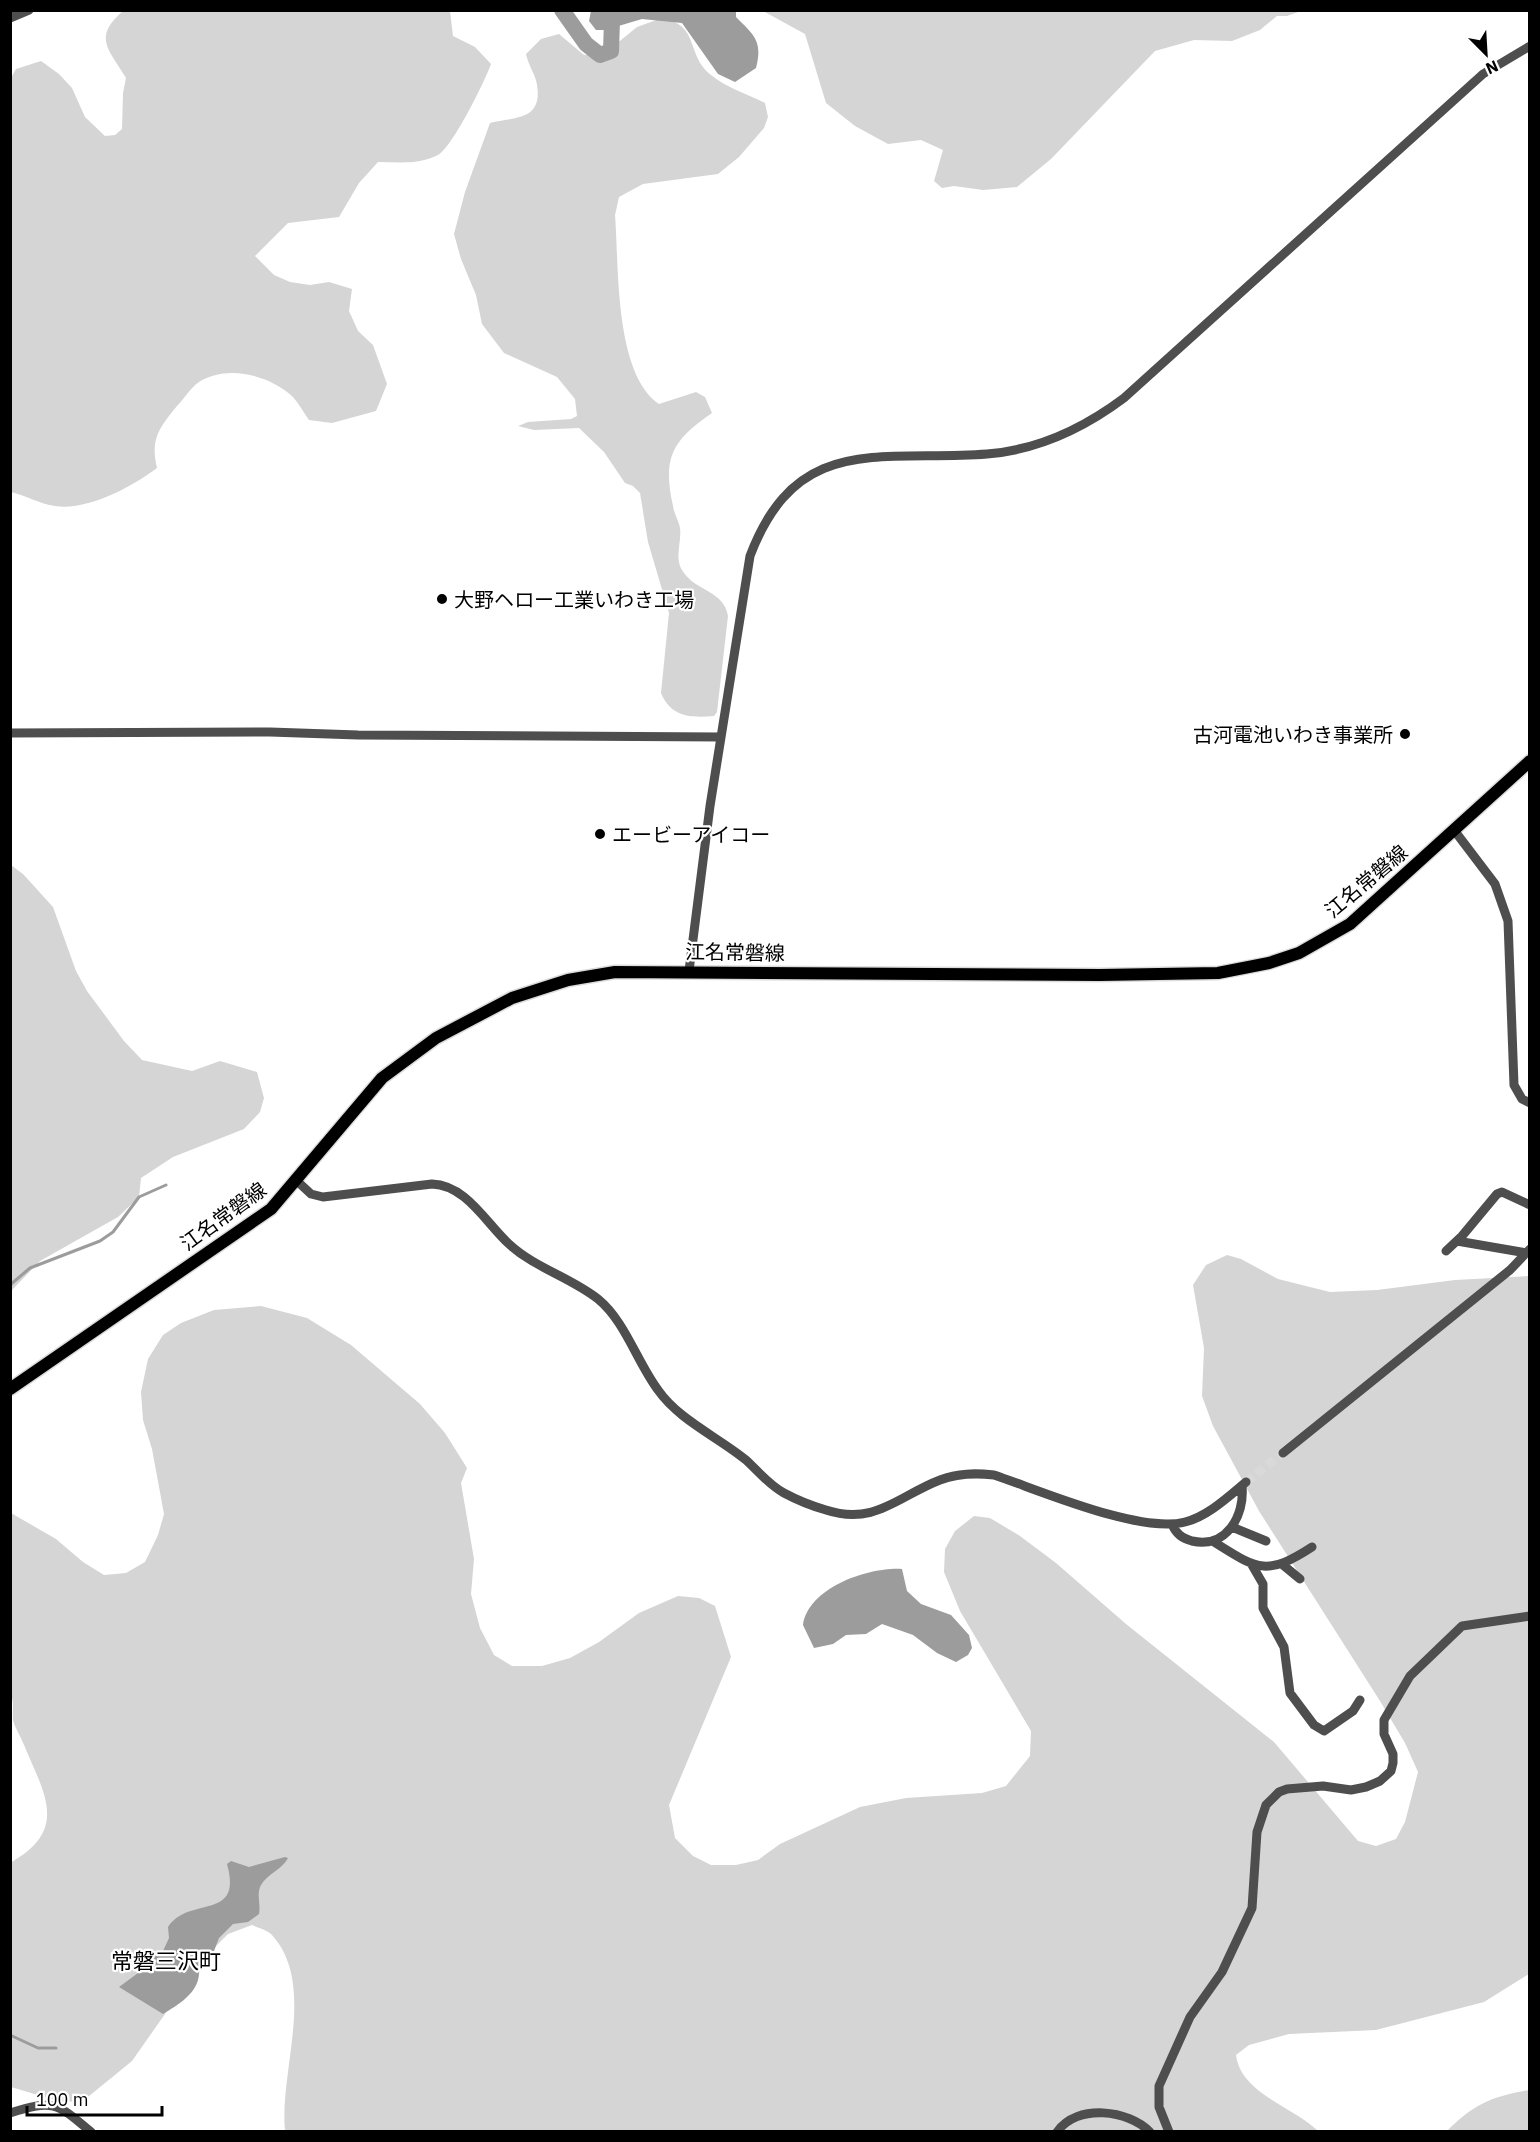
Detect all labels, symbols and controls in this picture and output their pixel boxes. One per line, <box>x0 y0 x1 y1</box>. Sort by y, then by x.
north arrow <box>1456 24 1516 84</box>
text: N <box>1483 56 1501 79</box>
place label: 大野ヘロー工業いわき工場 <box>454 586 694 613</box>
marker: 大野ヘロー工業いわき工場 <box>435 592 449 606</box>
place label: 古河電池いわき事業所 <box>1193 721 1393 748</box>
marker: 古河電池いわき事業所 <box>1398 727 1412 741</box>
place label: エービーアイコー <box>612 821 770 848</box>
marker: エービーアイコー <box>593 827 607 841</box>
street label: 江名常磐線 <box>1319 839 1413 923</box>
street label: 江名常磐線 <box>685 938 785 966</box>
street label: 江名常磐線 <box>175 1176 271 1256</box>
district label: 常磐三沢町 <box>111 1946 221 1975</box>
scale bar <box>27 2079 162 2117</box>
text: 100 m <box>36 2088 88 2111</box>

